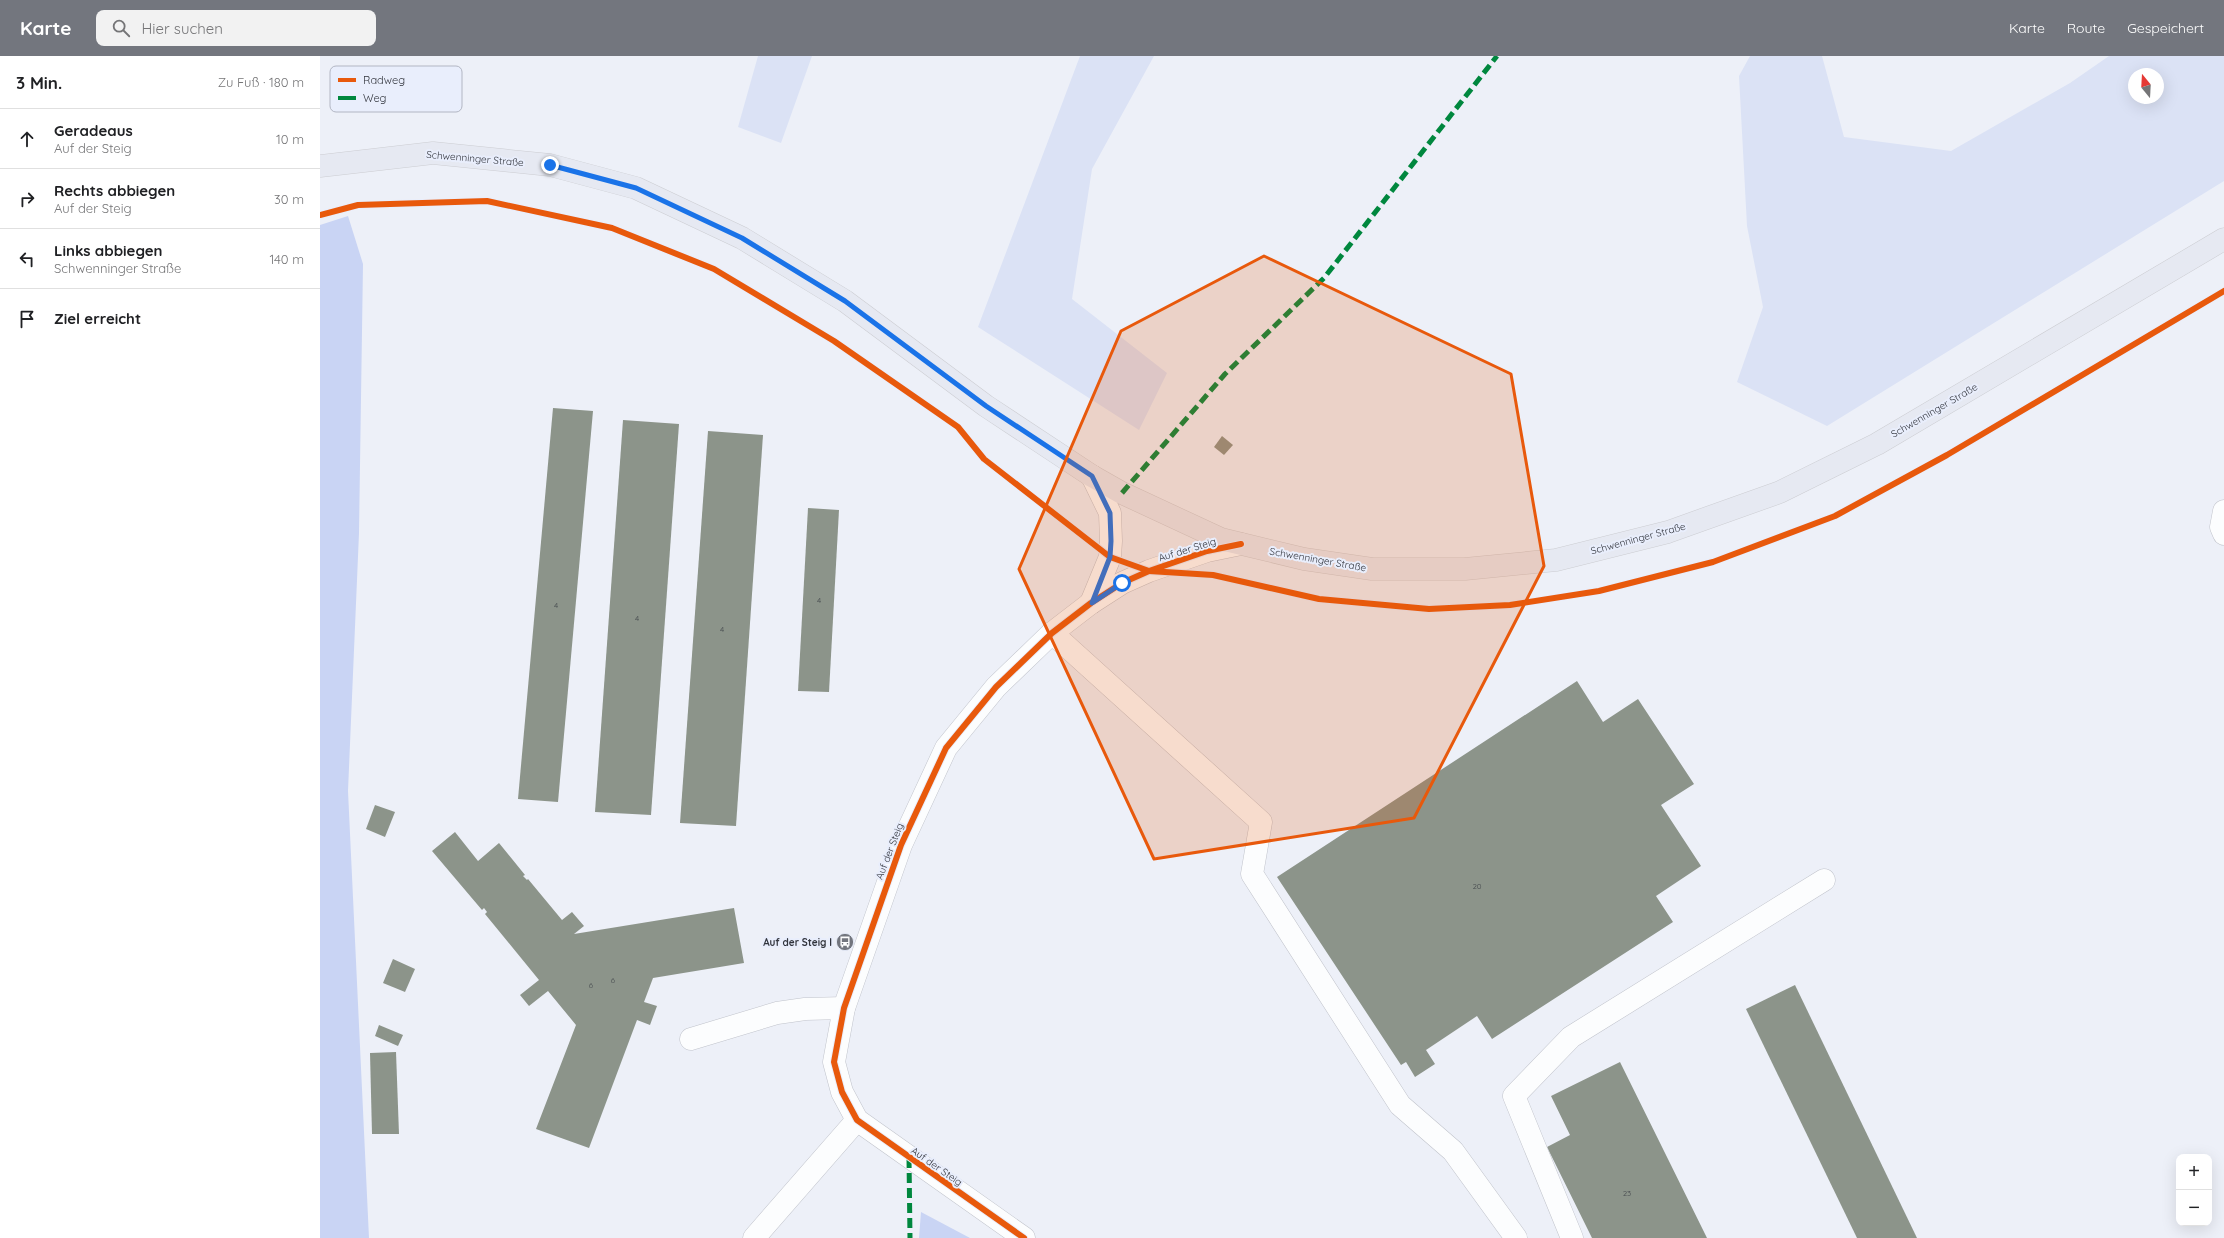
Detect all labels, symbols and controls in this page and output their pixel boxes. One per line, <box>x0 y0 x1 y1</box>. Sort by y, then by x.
search box <box>96 10 376 46</box>
text: Karte <box>20 16 72 40</box>
icon: search <box>110 17 132 39</box>
text: Hier suchen <box>142 19 223 38</box>
text: Karte <box>2009 19 2045 37</box>
text: Route <box>2067 19 2105 37</box>
text: Gespeichert <box>2127 19 2204 37</box>
legend <box>330 66 462 112</box>
north arrow <box>2128 68 2164 104</box>
text: 3 Min. <box>16 72 62 93</box>
text: Radweg <box>363 73 405 87</box>
text: Zu Fuß · 180 m <box>218 74 304 90</box>
text: Weg <box>363 91 387 105</box>
text: Geradeaus <box>54 121 133 140</box>
icon: ahead <box>16 128 38 150</box>
text: 10 m <box>276 131 304 147</box>
text: Auf der Steig <box>54 140 132 156</box>
street label: Schwenninger Straße <box>426 148 525 169</box>
route end <box>541 156 559 174</box>
text: Rechts abbiegen <box>54 181 175 200</box>
icon: right <box>16 188 38 210</box>
text: 30 m <box>274 191 304 207</box>
text: Auf der Steig <box>54 200 132 216</box>
text: Links abbiegen <box>54 241 162 260</box>
icon: left <box>16 248 38 270</box>
text: 140 m <box>269 251 304 267</box>
text: Schwenninger Straße <box>54 260 181 276</box>
icon: arrive <box>16 308 38 330</box>
text: Ziel erreicht <box>54 309 141 328</box>
street label: Schwenninger Straße <box>1889 380 1980 441</box>
street label: Schwenninger Straße <box>1589 519 1687 557</box>
street label: Auf der Steig <box>1157 535 1218 564</box>
street label: Schwenninger Straße <box>1269 545 1368 574</box>
route start <box>1113 574 1131 592</box>
house number: 4 <box>817 595 821 605</box>
house number: 4 <box>554 600 558 610</box>
house number: 4 <box>635 613 639 623</box>
house number: 4 <box>720 624 724 634</box>
street label: Auf der Steig <box>873 821 906 881</box>
house number: 20 <box>1472 881 1482 891</box>
bus stop icon: Auf der Steig I <box>835 932 855 952</box>
place label: Auf der Steig I <box>763 936 832 949</box>
house number: 6 <box>611 975 616 985</box>
house number: 6 <box>589 980 594 990</box>
street label: Auf der Steig <box>909 1144 965 1189</box>
map controls <box>2176 1154 2212 1226</box>
button: + <box>2176 1154 2212 1190</box>
house number: 23 <box>1623 1188 1631 1198</box>
button: − <box>2176 1190 2212 1226</box>

